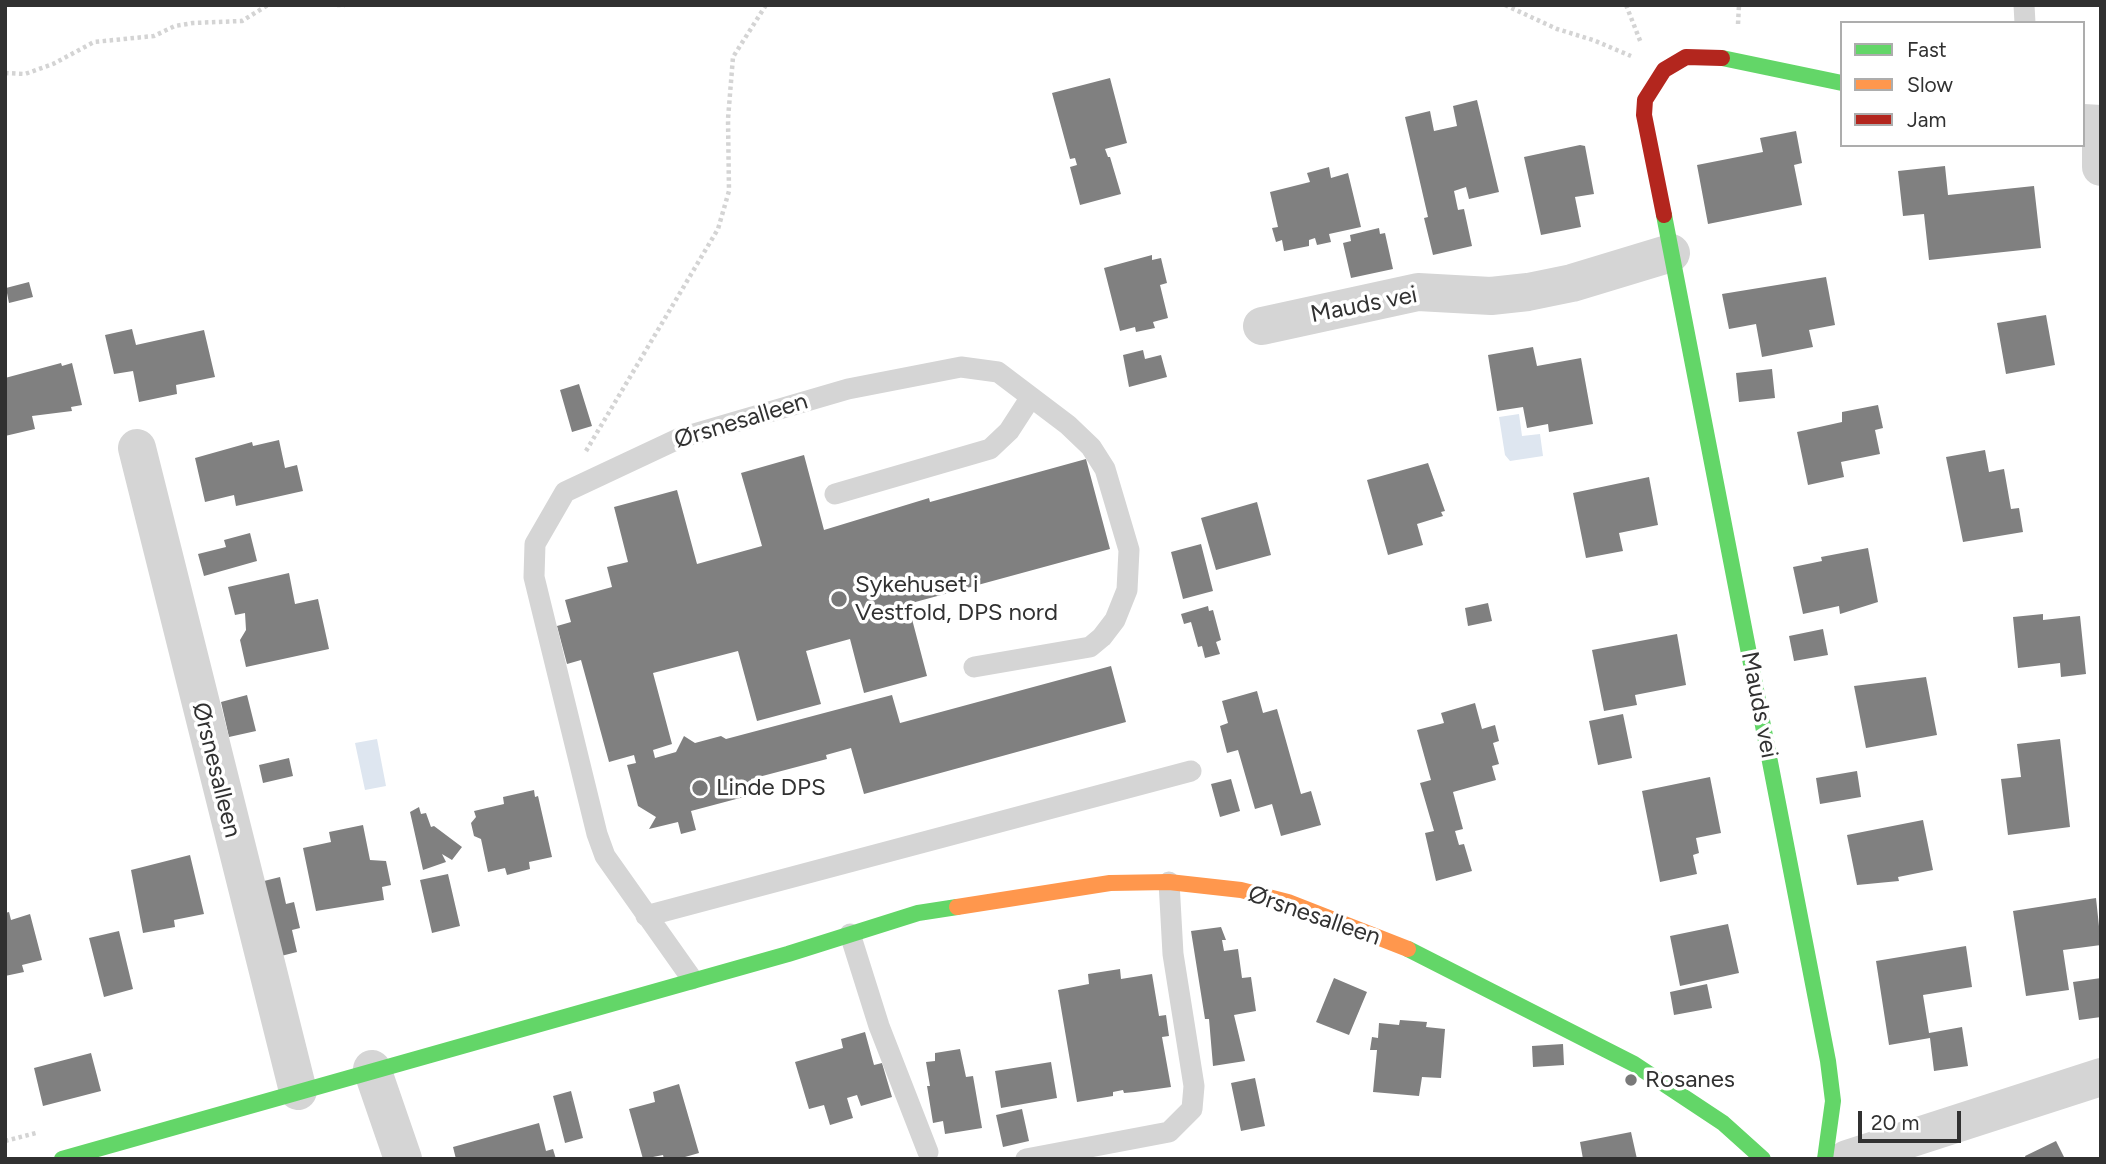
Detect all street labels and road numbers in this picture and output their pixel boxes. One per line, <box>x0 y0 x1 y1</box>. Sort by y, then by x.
street label: Mauds vei <box>1308 281 1420 329</box>
street label: Ørsnesalleen <box>671 387 811 455</box>
street label: Mauds vei <box>1735 649 1783 761</box>
street label: Ørsnesalleen <box>185 699 247 841</box>
street label: Ørsnesalleen <box>1244 880 1384 952</box>

